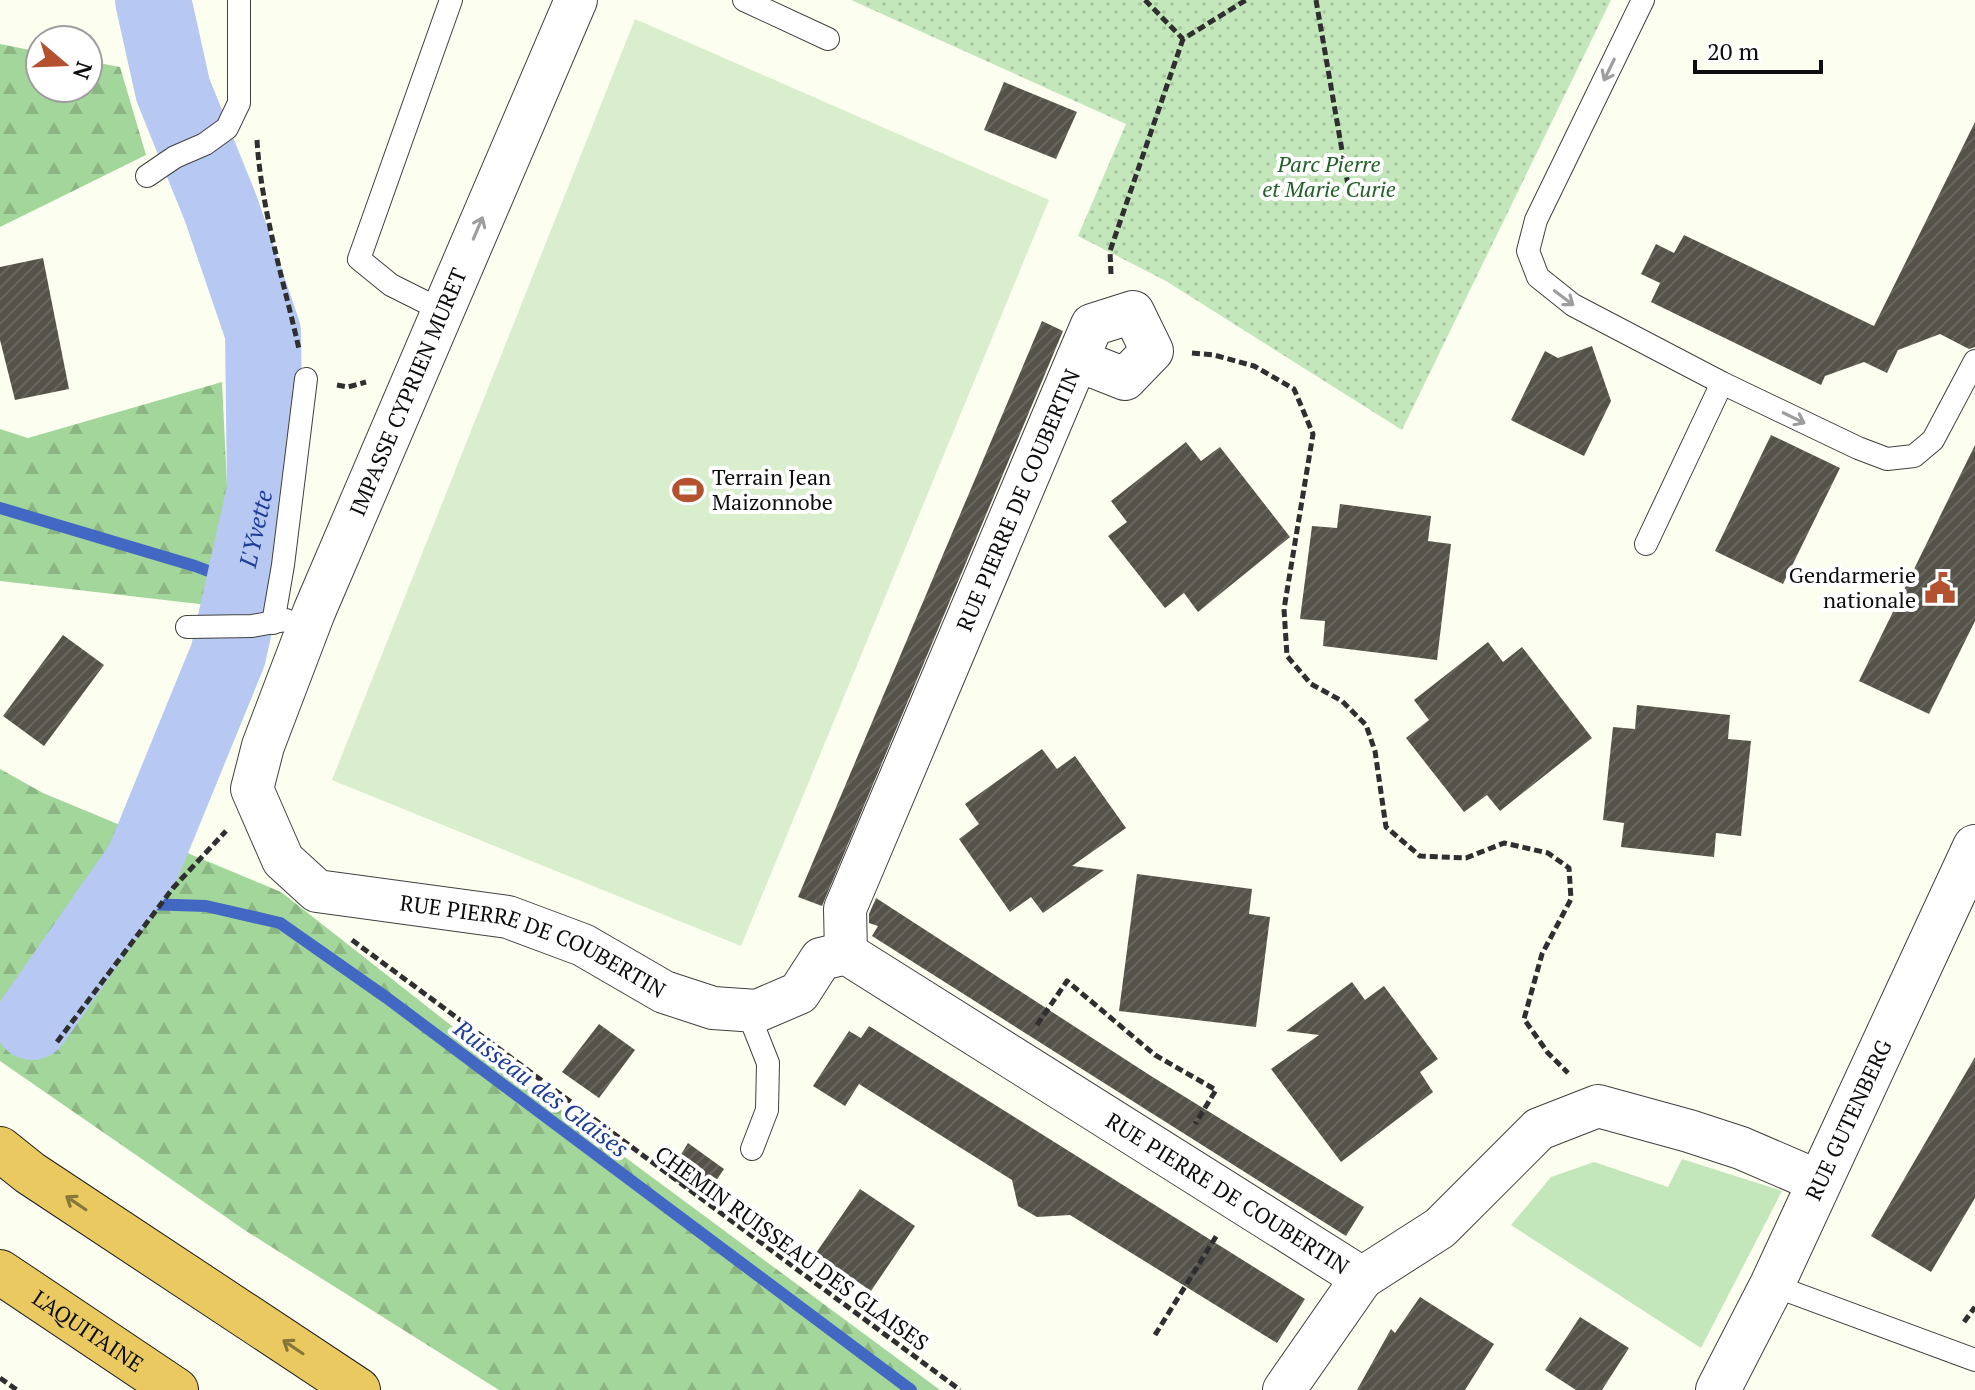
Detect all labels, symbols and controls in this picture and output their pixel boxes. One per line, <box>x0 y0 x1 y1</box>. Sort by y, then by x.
north arrow <box>24 24 104 104</box>
scale bar <box>1695 24 1821 74</box>
text: 20 m <box>1707 35 1759 67</box>
text: N <box>67 58 100 84</box>
one-way arrow <box>1601 58 1616 82</box>
park label: Parc Pierre et Marie Curie <box>1262 149 1396 203</box>
one-way arrow <box>472 216 487 241</box>
street label: IMPASSE CYPRIEN MURET <box>342 263 473 520</box>
one-way arrow <box>1553 289 1574 306</box>
street label: RUE PIERRE DE COUBERTIN <box>949 364 1086 635</box>
one-way arrow <box>1782 411 1806 426</box>
place label: Terrain Jean Maizonnobe <box>712 462 833 516</box>
sports icon: Terrain Jean Maizonnobe <box>671 473 705 507</box>
water label: L'Yvette <box>231 487 280 571</box>
place label: Gendarmerie nationale <box>1789 560 1916 614</box>
public building icon: Gendarmerie nationale <box>1923 571 1957 605</box>
street label: RUE PIERRE DE COUBERTIN <box>398 887 671 1004</box>
water label: Ruisseau des Glaises <box>447 1012 635 1164</box>
street label: RUE GUTENBERG <box>1798 1035 1898 1205</box>
street label: RUE PIERRE DE COUBERTIN <box>1101 1105 1355 1280</box>
street label: CHEMIN RUISSEAU DES GLAISES <box>650 1139 935 1357</box>
one-way arrow <box>65 1195 88 1211</box>
street label: L'AQUITAINE <box>27 1283 149 1378</box>
one-way arrow <box>282 1339 304 1355</box>

